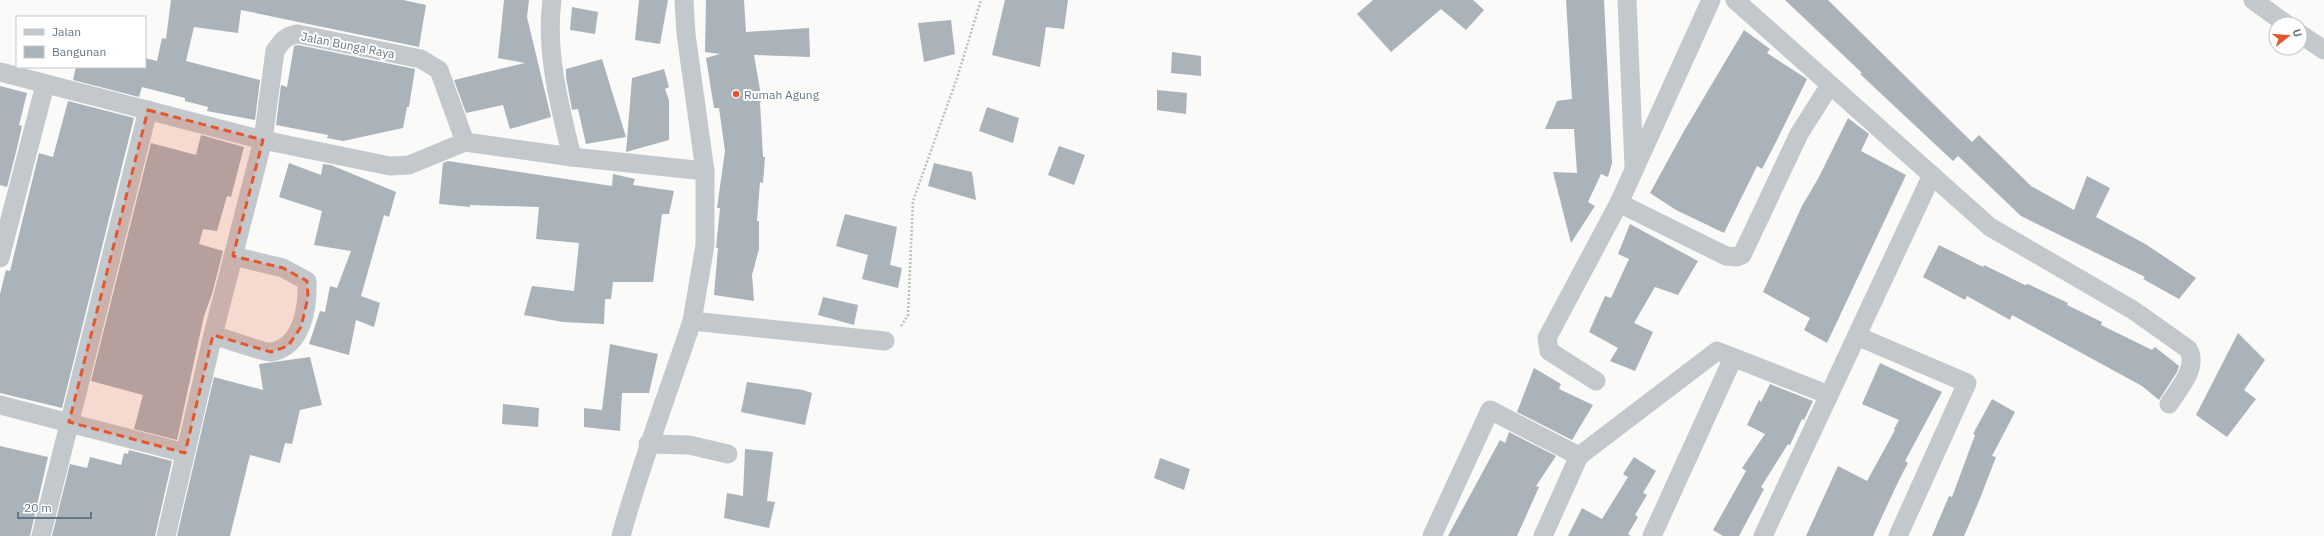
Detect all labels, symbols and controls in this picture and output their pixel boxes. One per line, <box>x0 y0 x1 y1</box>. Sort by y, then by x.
legend <box>16 16 146 68</box>
north arrow <box>2268 16 2308 56</box>
text: Jalan <box>52 24 81 39</box>
text: U <box>2290 27 2305 39</box>
street label: Jalan Bunga Raya <box>300 29 397 62</box>
text: Bangunan <box>52 44 106 59</box>
place label: Rumah Agung <box>744 87 820 102</box>
marker: Rumah Agung <box>731 89 741 99</box>
scale bar <box>18 494 91 520</box>
text: 20 m <box>24 500 52 515</box>

